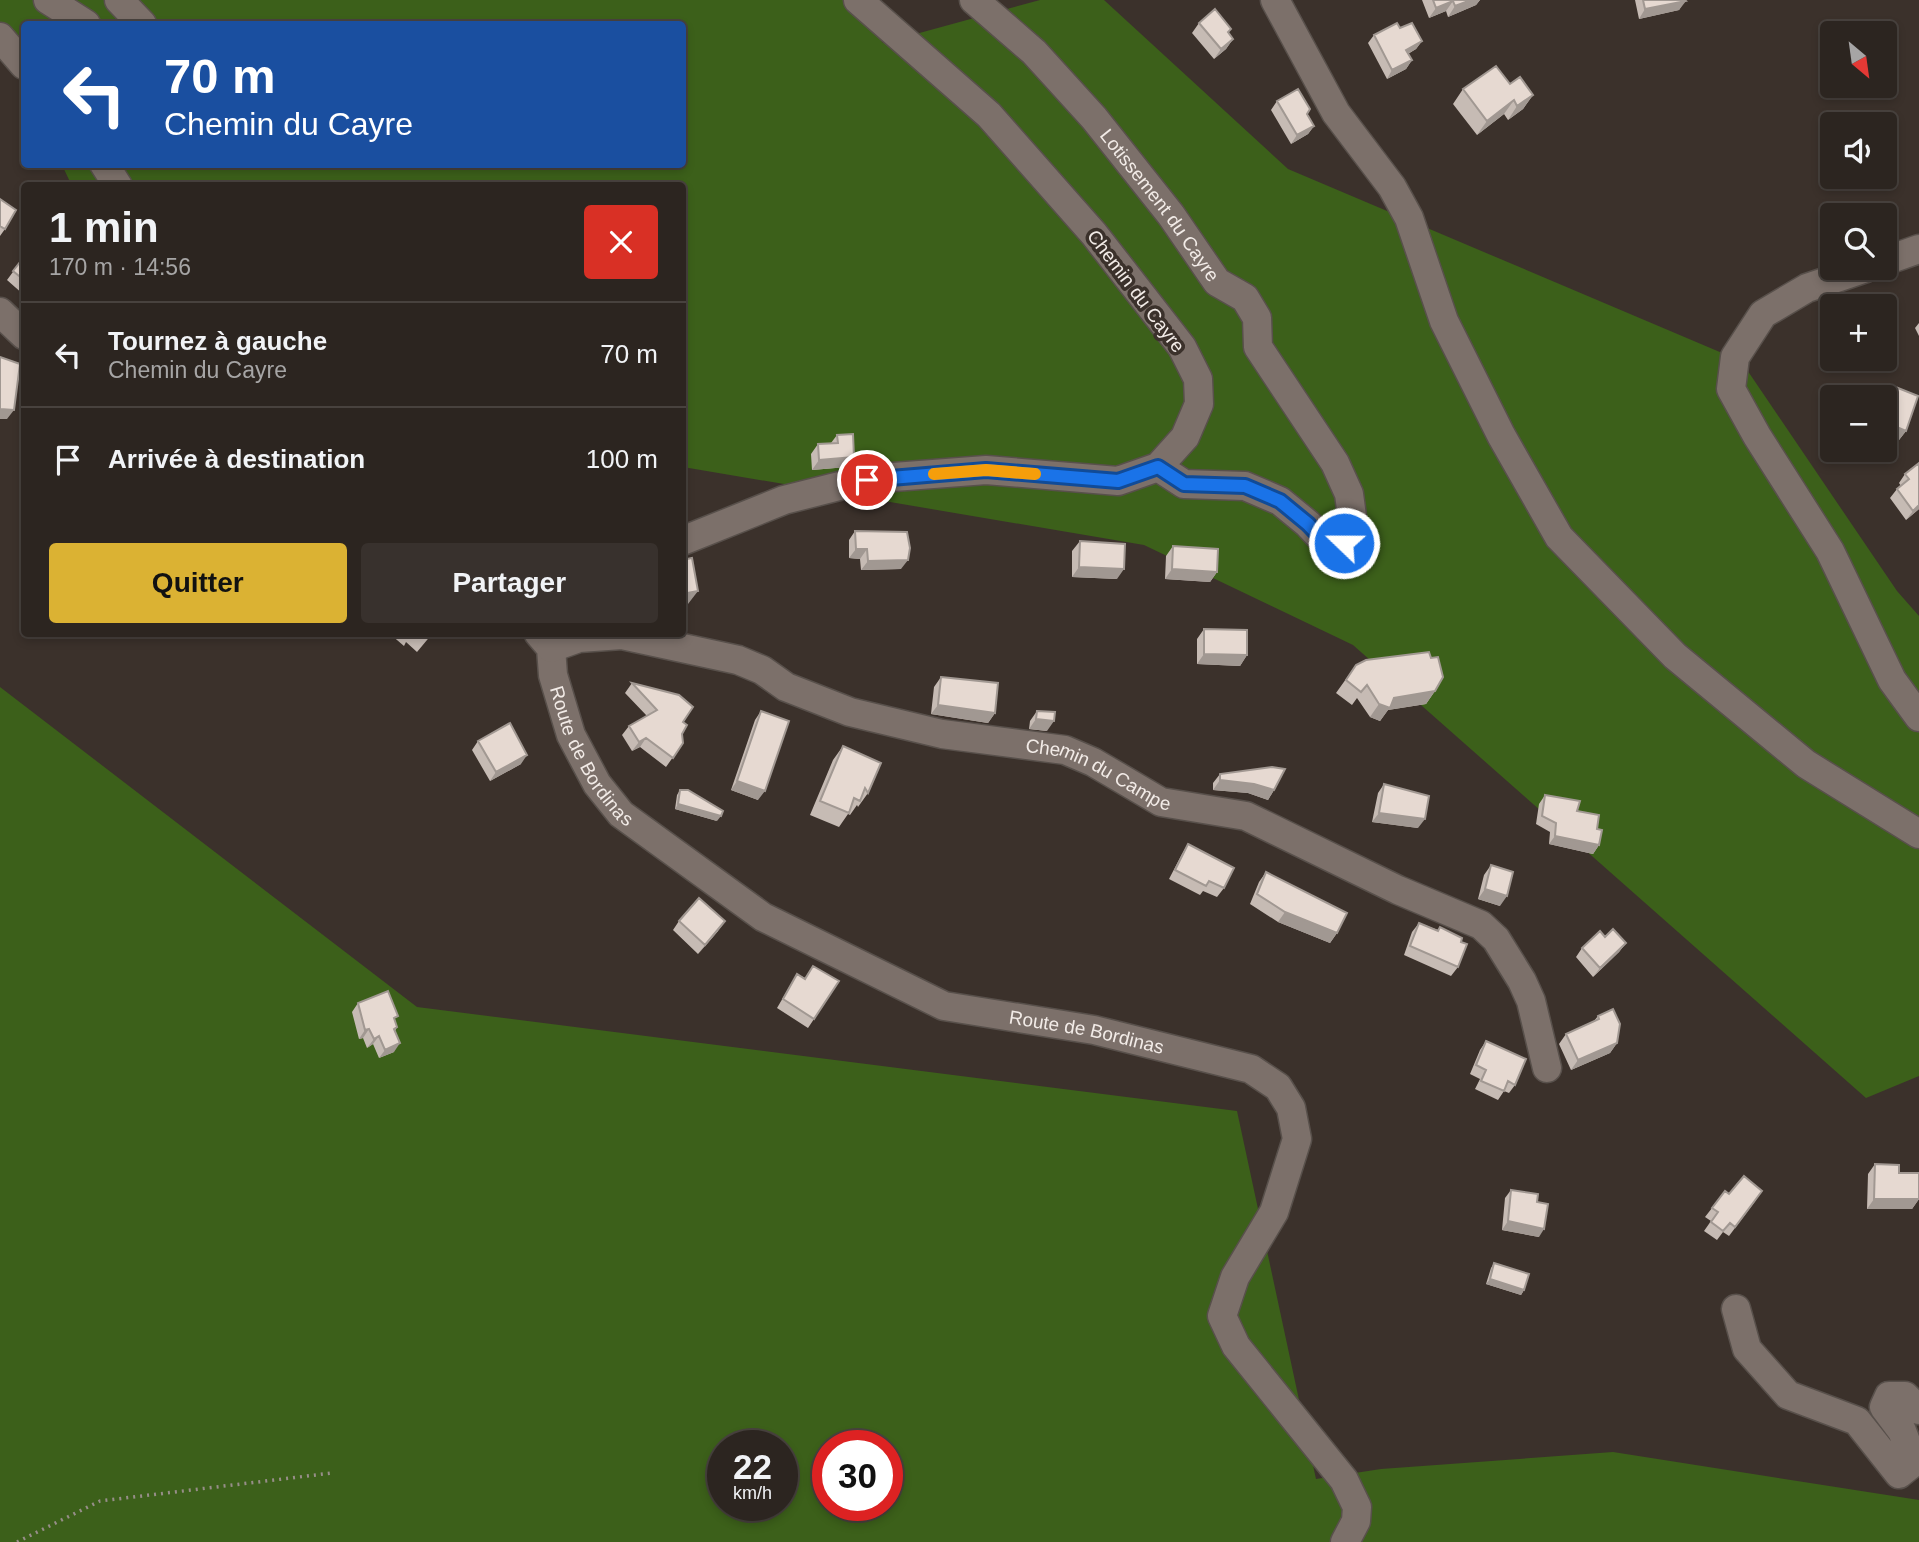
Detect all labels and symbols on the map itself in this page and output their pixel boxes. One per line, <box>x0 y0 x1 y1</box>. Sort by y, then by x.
north arrow <box>1820 21 1897 98</box>
street label: Lotissement du Cayre <box>1096 125 1224 285</box>
street label: Chemin du Cayre <box>1083 226 1189 356</box>
pin <box>837 450 897 510</box>
position arrow <box>1307 506 1381 580</box>
street label: Route de Bordinas <box>546 683 637 830</box>
street label: Chemin du Campe <box>1024 734 1172 814</box>
street label: Route de Bordinas <box>1008 1006 1166 1057</box>
speed limit sign: 30 <box>812 1430 903 1521</box>

